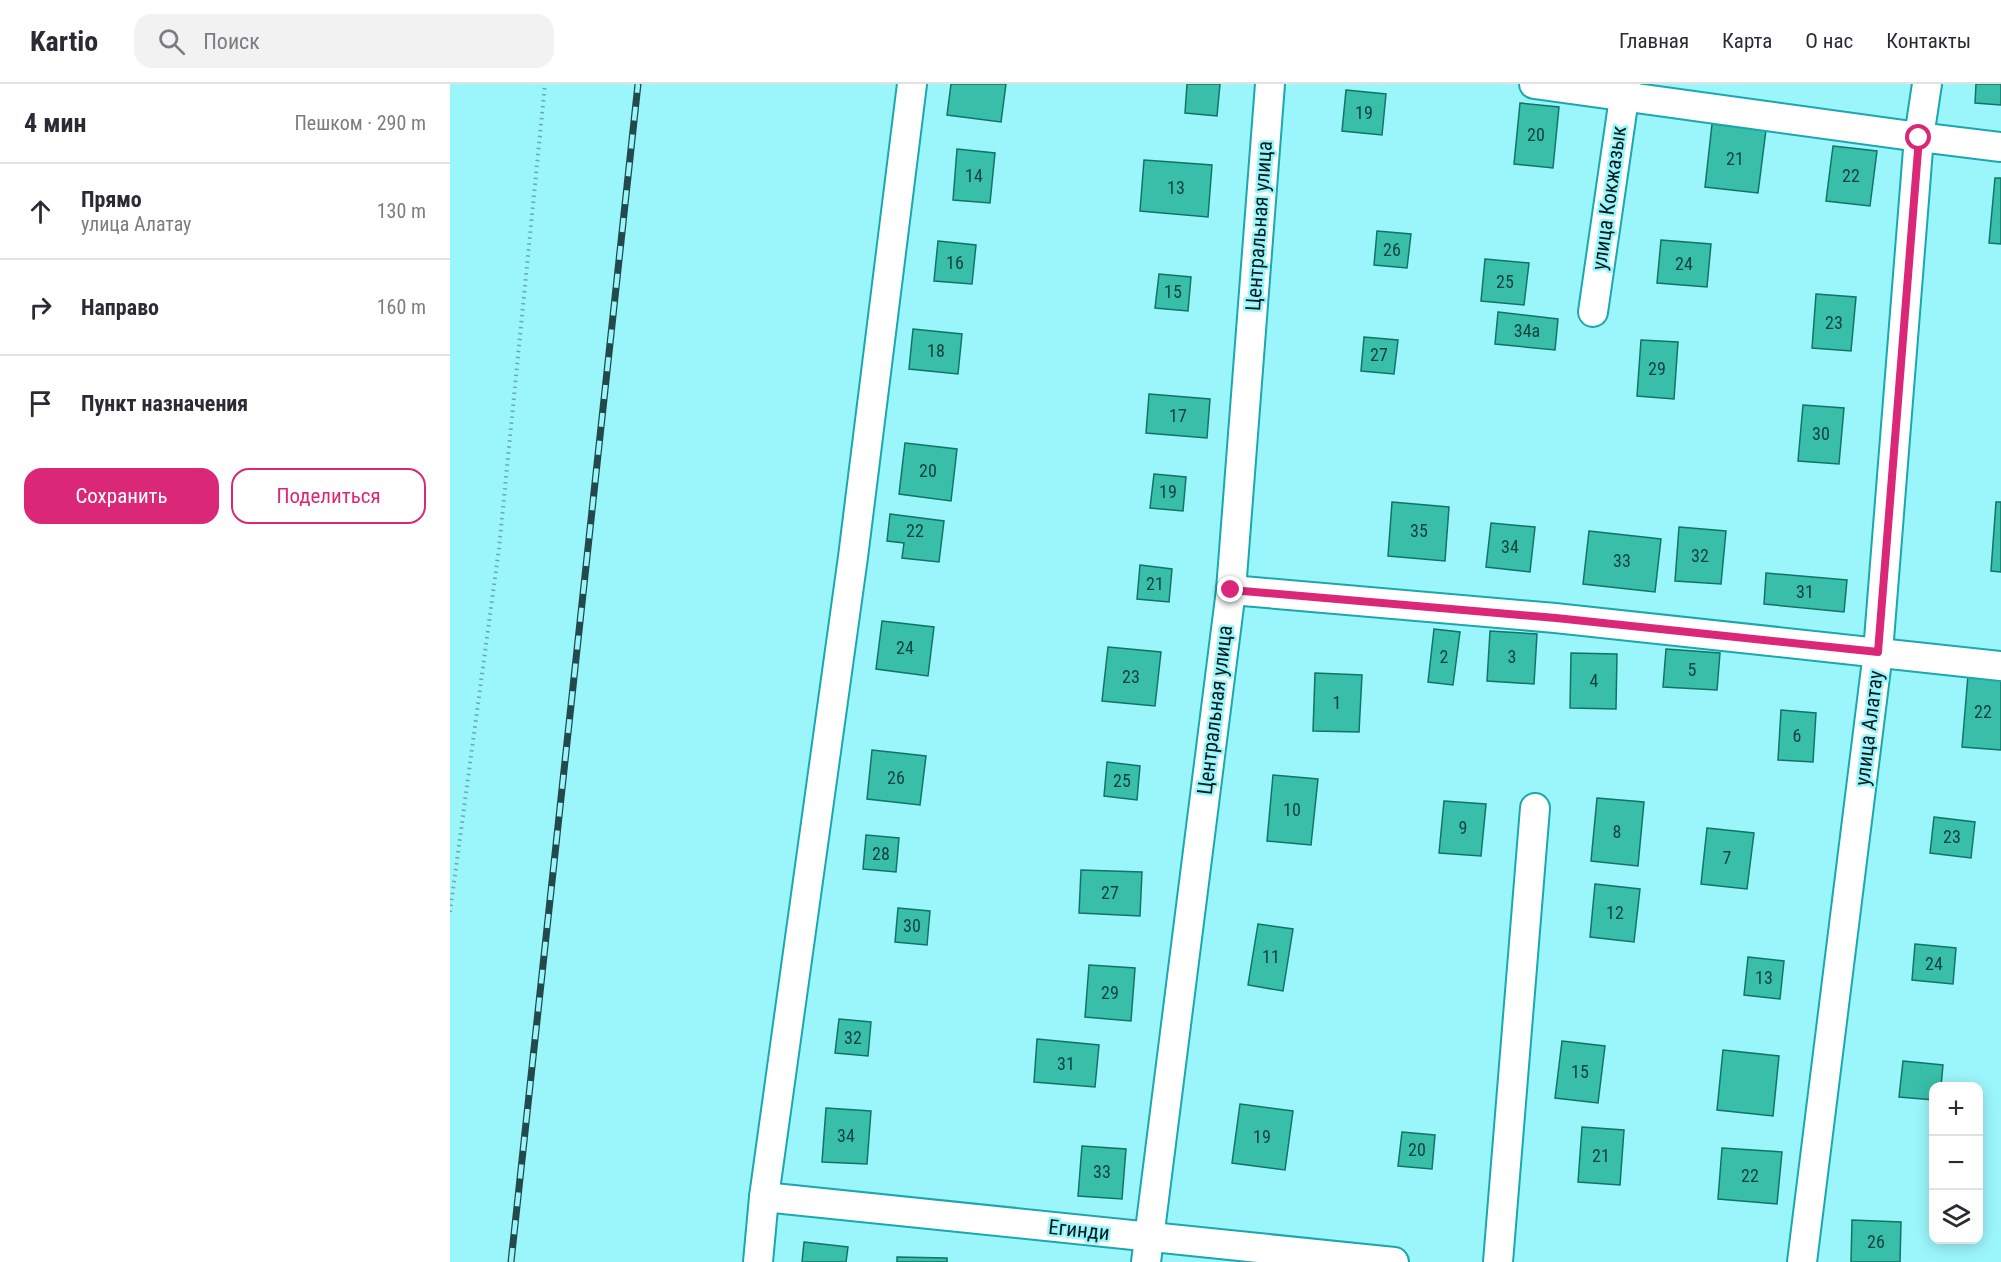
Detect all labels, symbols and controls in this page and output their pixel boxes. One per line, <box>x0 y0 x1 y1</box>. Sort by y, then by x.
search box <box>134 14 554 68</box>
text: Kartio <box>30 25 98 58</box>
icon: search <box>155 25 188 58</box>
text: Поиск <box>203 29 260 54</box>
text: Главная <box>1619 29 1689 53</box>
text: Карта <box>1722 29 1772 53</box>
text: О нас <box>1805 29 1853 53</box>
text: Контакты <box>1886 29 1971 53</box>
house number: 19 <box>1355 102 1373 123</box>
text: 4 мин <box>24 108 86 138</box>
text: Пешком · 290 m <box>294 111 426 135</box>
house number: 20 <box>1527 124 1545 145</box>
street label: улица Кокжазык <box>1587 124 1631 272</box>
route start <box>1905 124 1931 150</box>
street label: Центральная улица <box>1241 140 1277 312</box>
house number: 21 <box>1726 148 1744 169</box>
house number: 14 <box>965 165 983 186</box>
house number: 22 <box>1842 165 1860 186</box>
house number: 13 <box>1167 177 1185 198</box>
text: Прямо <box>81 187 142 212</box>
icon: ahead <box>24 195 57 228</box>
text: 130 m <box>377 199 426 223</box>
text: улица Алатау <box>81 212 191 236</box>
house number: 26 <box>1383 239 1401 260</box>
house number: 16 <box>946 252 964 273</box>
house number: 24 <box>1675 253 1693 274</box>
house number: 25 <box>1496 271 1514 292</box>
house number: 15 <box>1164 281 1182 302</box>
icon: right <box>24 291 57 324</box>
text: Направо <box>81 295 159 320</box>
text: 160 m <box>377 295 426 319</box>
house number: 23 <box>1825 312 1843 333</box>
house number: 34а <box>1514 320 1540 341</box>
house number: 18 <box>927 340 945 361</box>
house number: 27 <box>1370 344 1388 365</box>
house number: 29 <box>1648 358 1666 379</box>
icon: arrive <box>24 387 57 420</box>
text: Пункт назначения <box>81 391 248 416</box>
house number: 17 <box>1169 405 1187 426</box>
house number: 30 <box>1812 423 1830 444</box>
house number: 20 <box>919 460 937 481</box>
button: Сохранить <box>24 468 219 524</box>
button: Поделиться <box>231 468 426 524</box>
house number: 19 <box>1159 481 1177 502</box>
house number: 22 <box>906 520 924 541</box>
house number: 35 <box>1410 520 1428 541</box>
house number: 34 <box>1501 536 1519 557</box>
house number: 32 <box>1691 545 1709 566</box>
house number: 33 <box>1613 550 1631 571</box>
house number: 21 <box>1146 573 1164 594</box>
route end <box>1217 576 1243 602</box>
house number: 31 <box>1796 581 1814 602</box>
street label: Центральная улица <box>1193 624 1237 796</box>
house number: 24 <box>896 637 914 658</box>
house number: 2 <box>1440 646 1449 667</box>
house number: 3 <box>1508 646 1516 667</box>
house number: 5 <box>1688 659 1697 680</box>
house number: 23 <box>1122 666 1140 687</box>
street label: улица Алатау <box>1850 669 1888 787</box>
house number: 4 <box>1590 670 1599 691</box>
house number: 1 <box>1333 692 1341 713</box>
house number: 22 <box>1974 701 1992 722</box>
house number: 6 <box>1793 725 1801 746</box>
house number: 26 <box>887 767 905 788</box>
house number: 25 <box>1113 770 1131 791</box>
house number: 10 <box>1283 799 1301 820</box>
house number: 9 <box>1459 817 1467 838</box>
house number: 8 <box>1613 821 1621 842</box>
house number: 23 <box>1943 826 1961 847</box>
house number: 28 <box>872 843 890 864</box>
house number: 7 <box>1723 847 1732 868</box>
house number: 27 <box>1101 882 1119 903</box>
house number: 12 <box>1606 902 1624 923</box>
house number: 30 <box>903 915 921 936</box>
house number: 11 <box>1262 946 1280 967</box>
house number: 24 <box>1925 953 1943 974</box>
house number: 13 <box>1755 967 1773 988</box>
house number: 29 <box>1101 982 1119 1003</box>
house number: 32 <box>844 1027 862 1048</box>
house number: 31 <box>1057 1053 1075 1074</box>
house number: 15 <box>1571 1061 1589 1082</box>
map controls <box>1929 1082 1983 1244</box>
button: + <box>1929 1082 1983 1136</box>
house number: 34 <box>837 1125 855 1146</box>
house number: 19 <box>1253 1126 1271 1147</box>
button: − <box>1929 1136 1983 1190</box>
house number: 20 <box>1408 1139 1426 1160</box>
house number: 21 <box>1592 1145 1610 1166</box>
house number: 33 <box>1093 1161 1111 1182</box>
house number: 22 <box>1741 1165 1759 1186</box>
button: layers <box>1929 1190 1983 1244</box>
street label: Егинди <box>1047 1215 1111 1245</box>
house number: 26 <box>1867 1231 1885 1252</box>

